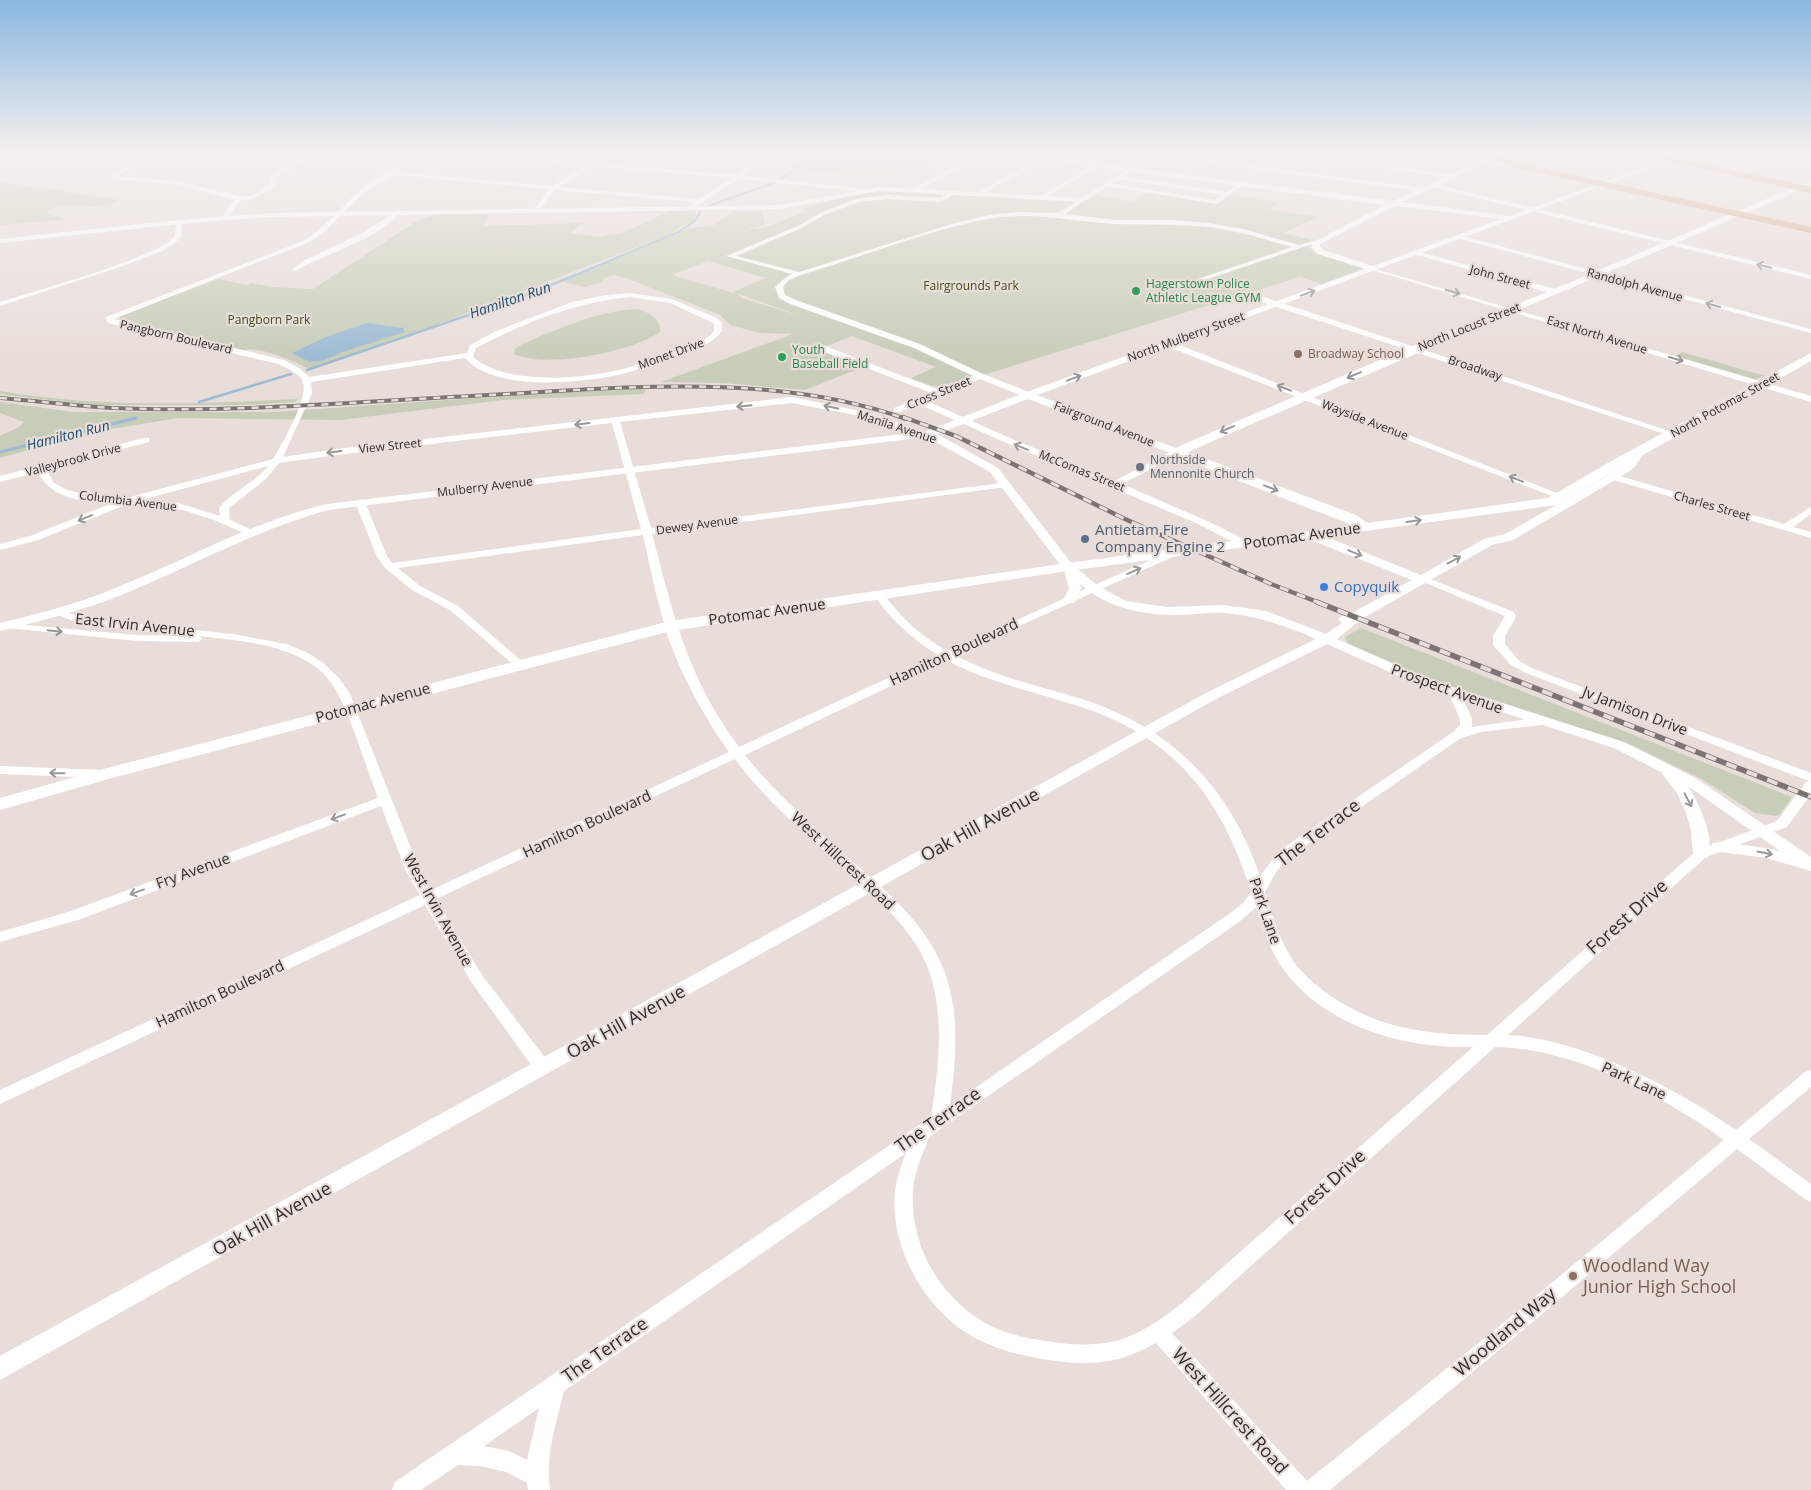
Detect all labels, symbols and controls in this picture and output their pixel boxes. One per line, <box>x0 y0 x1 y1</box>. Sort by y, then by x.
street label: John Street <box>1467 260 1532 293</box>
one-way arrow <box>1756 261 1772 270</box>
street label: Randolph Avenue <box>1585 264 1685 306</box>
place label: Hagerstown Police Athletic League GYM <box>1146 275 1261 306</box>
water label: Hamilton Run <box>467 277 553 322</box>
park label: Fairgrounds Park <box>923 277 1019 294</box>
marker: Hagerstown Police Athletic League GYM <box>1130 285 1142 297</box>
one-way arrow <box>1300 288 1316 297</box>
one-way arrow <box>1445 288 1461 298</box>
street label: North Locust Street <box>1415 298 1523 355</box>
one-way arrow <box>1706 300 1722 310</box>
street label: North Mulberry Street <box>1125 307 1247 366</box>
park label: Pangborn Park <box>228 311 311 328</box>
street label: East North Avenue <box>1545 311 1650 358</box>
street label: Pangborn Boulevard <box>118 315 234 358</box>
street label: Monet Drive <box>636 334 706 373</box>
place label: Youth Baseball Field <box>792 341 868 372</box>
place label: Broadway School <box>1308 345 1404 362</box>
marker: Broadway School <box>1292 348 1304 360</box>
marker: Youth Baseball Field <box>776 351 788 363</box>
street label: Broadway <box>1446 351 1505 385</box>
one-way arrow <box>1668 354 1684 364</box>
street label: North Potomac Street <box>1667 368 1782 442</box>
one-way arrow <box>1347 370 1362 380</box>
street label: Cross Street <box>904 372 973 413</box>
one-way arrow <box>1065 373 1081 382</box>
one-way arrow <box>1276 383 1291 392</box>
street label: Wayside Avenue <box>1319 395 1411 444</box>
street label: Fairground Avenue <box>1051 397 1157 451</box>
one-way arrow <box>736 401 752 411</box>
one-way arrow <box>824 402 840 411</box>
street label: Manila Avenue <box>855 406 939 447</box>
water label: Hamilton Run <box>24 415 111 454</box>
one-way arrow <box>574 419 590 429</box>
one-way arrow <box>1220 425 1235 435</box>
street label: View Street <box>358 434 422 457</box>
street label: Valleybrook Drive <box>23 439 123 480</box>
one-way arrow <box>1014 441 1029 451</box>
street label: McComas Street <box>1037 446 1128 496</box>
one-way arrow <box>326 448 342 458</box>
place label: Northside Mennonite Church <box>1150 451 1254 482</box>
marker: Northside Mennonite Church <box>1134 461 1146 473</box>
street label: Mulberry Avenue <box>436 472 534 501</box>
one-way arrow <box>1509 474 1525 483</box>
one-way arrow <box>1263 484 1278 493</box>
street label: Columbia Avenue <box>78 486 178 515</box>
street label: Charles Street <box>1672 487 1752 525</box>
street label: Dewey Avenue <box>655 510 739 539</box>
one-way arrow <box>78 513 93 523</box>
one-way arrow <box>1406 516 1422 526</box>
street label: Potomac Avenue <box>1242 517 1362 553</box>
place label: Antietam Fire Company Engine 2 <box>1095 519 1225 556</box>
marker: Antietam Fire Company Engine 2 <box>1079 533 1091 545</box>
one-way arrow <box>1347 548 1362 558</box>
one-way arrow <box>1447 555 1462 565</box>
one-way arrow <box>1126 565 1141 575</box>
place label: Copyquik <box>1334 576 1399 596</box>
marker: Copyquik <box>1318 581 1330 593</box>
street label: Potomac Avenue <box>707 593 827 629</box>
street label: East Irvin Avenue <box>74 608 196 640</box>
street label: Hamilton Boulevard <box>886 613 1021 690</box>
one-way arrow <box>47 626 63 636</box>
street label: Prospect Avenue <box>1389 659 1506 718</box>
street label: Potomac Avenue <box>313 677 432 727</box>
street label: Jv Jamison Drive <box>1578 680 1691 739</box>
one-way arrow <box>49 768 65 777</box>
street label: Oak Hill Avenue <box>916 782 1043 867</box>
street label: Hamilton Boulevard <box>519 785 654 862</box>
street label: The Terrace <box>1271 793 1364 872</box>
one-way arrow <box>1684 793 1694 807</box>
street label: West Hillcrest Road <box>787 807 900 914</box>
one-way arrow <box>331 813 347 822</box>
street label: Fry Avenue <box>153 847 232 893</box>
one-way arrow <box>1757 849 1773 859</box>
street label: West Irvin Avenue <box>400 850 478 969</box>
street label: Forest Drive <box>1581 873 1672 959</box>
street label: Park Lane <box>1245 875 1287 947</box>
one-way arrow <box>130 888 145 897</box>
street label: Hamilton Boulevard <box>152 955 287 1032</box>
street label: Oak Hill Avenue <box>562 979 689 1064</box>
street label: Park Lane <box>1599 1056 1670 1104</box>
street label: The Terrace <box>890 1081 985 1157</box>
street label: Forest Drive <box>1279 1143 1370 1229</box>
street label: Oak Hill Avenue <box>208 1176 335 1261</box>
place label: Woodland Way Junior High School <box>1581 1253 1736 1298</box>
marker: Woodland Way Junior High School <box>1567 1270 1579 1282</box>
street label: Woodland Way <box>1448 1281 1561 1381</box>
street label: The Terrace <box>557 1311 652 1387</box>
street label: West Hillcrest Road <box>1168 1342 1294 1479</box>

